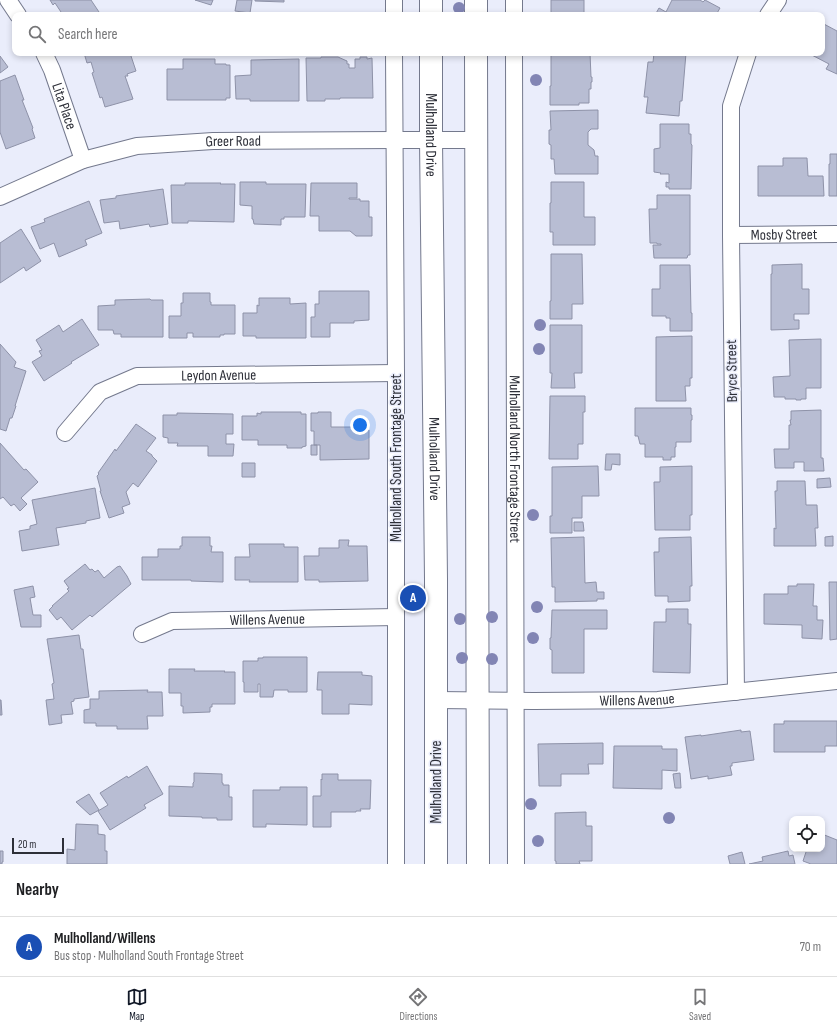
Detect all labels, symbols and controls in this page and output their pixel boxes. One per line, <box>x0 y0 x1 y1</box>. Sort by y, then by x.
search box <box>12 12 825 56</box>
icon: search <box>26 23 48 45</box>
text: Search here <box>58 25 118 44</box>
street label: Lita Place <box>48 80 81 132</box>
street label: Mulholland Drive <box>422 93 441 177</box>
street label: Greer Road <box>205 131 261 151</box>
street label: Mosby Street <box>751 225 818 244</box>
street label: Bryce Street <box>722 339 742 403</box>
street label: Leydon Avenue <box>181 365 256 385</box>
street label: Mulholland South Frontage Street <box>387 374 406 542</box>
street label: Mulholland North Frontage Street <box>505 375 525 543</box>
your location <box>350 415 370 435</box>
street label: Mulholland Drive <box>425 417 445 501</box>
pin: A <box>400 583 426 613</box>
street label: Willens Avenue <box>230 609 305 629</box>
street label: Willens Avenue <box>599 689 675 710</box>
street label: Mulholland Drive <box>427 740 446 824</box>
map controls <box>789 816 825 852</box>
button: locate <box>789 816 825 852</box>
scale bar <box>12 836 64 855</box>
text: 20 m <box>18 838 36 851</box>
text: Nearby <box>16 880 59 900</box>
text: Mulholland/Willens <box>54 929 156 948</box>
text: A <box>26 939 32 955</box>
text: 70 m <box>800 939 821 955</box>
text: Bus stop · Mulholland South Frontage Street <box>54 948 244 964</box>
tab: Map <box>126 986 148 1023</box>
tab: Directions <box>400 986 437 1023</box>
tab: Saved <box>689 986 711 1023</box>

